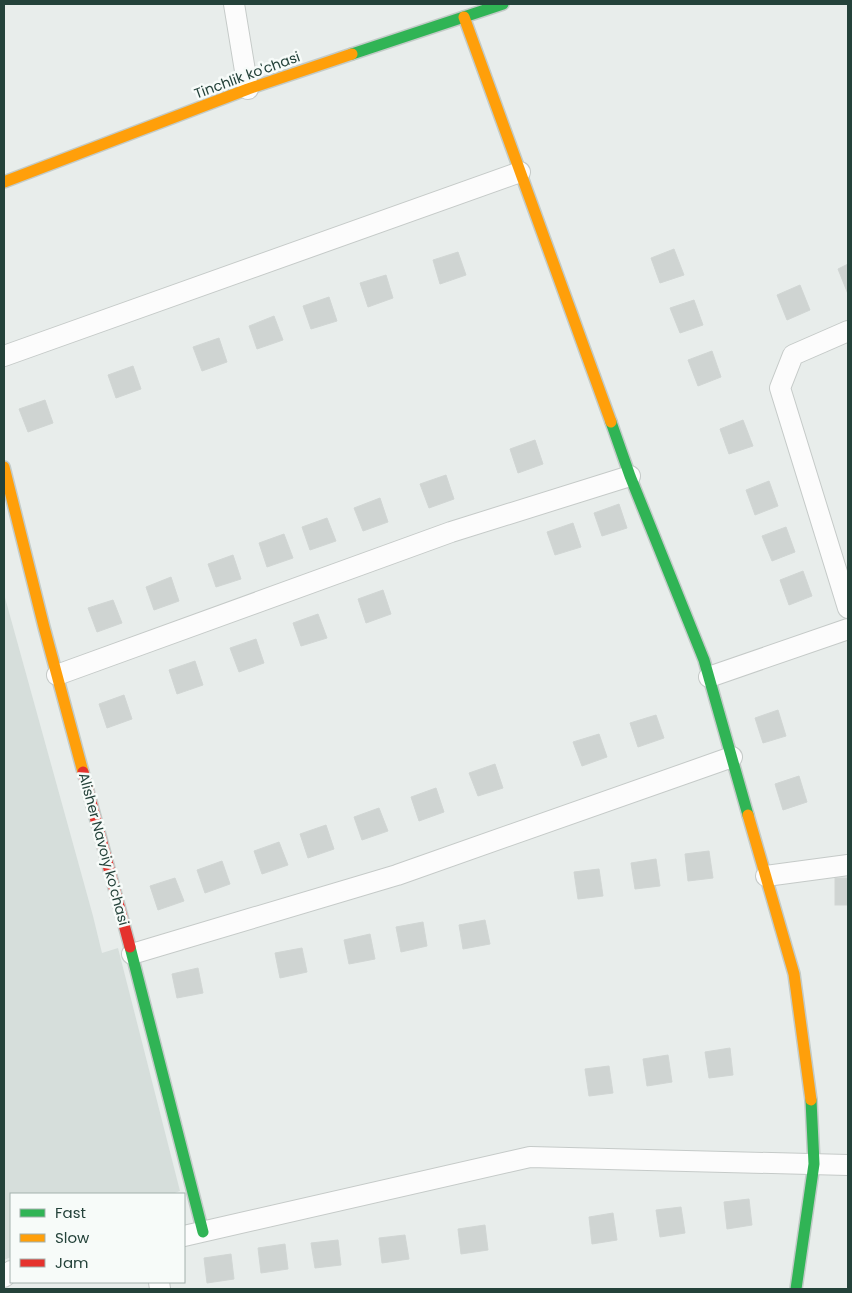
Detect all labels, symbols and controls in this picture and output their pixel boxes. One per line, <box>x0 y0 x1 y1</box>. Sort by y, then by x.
street label: Tinchlik ko'chasi <box>191 47 303 103</box>
street label: Alisher Navoiy ko'chasi <box>74 770 134 928</box>
legend <box>10 1193 185 1283</box>
text: Fast <box>55 1202 86 1223</box>
text: Slow <box>55 1227 90 1248</box>
text: Jam <box>55 1252 89 1273</box>

